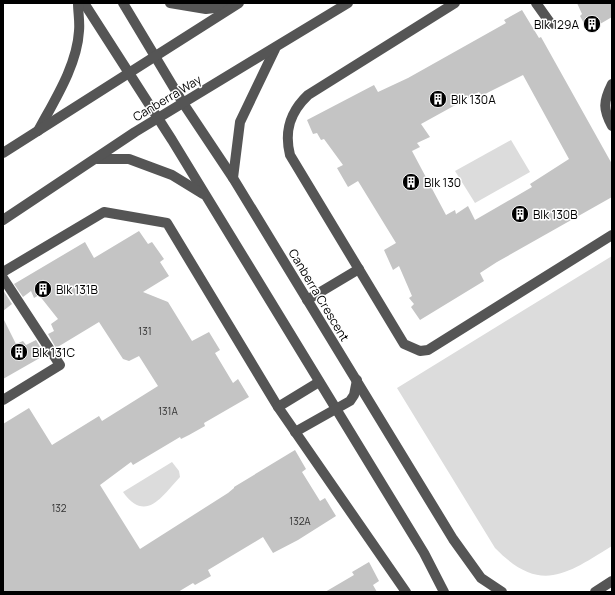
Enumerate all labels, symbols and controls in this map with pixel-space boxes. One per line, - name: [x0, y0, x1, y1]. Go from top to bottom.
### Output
- building icon: Blk 129A: [582, 14, 602, 34]
- place label: Blk 129A: [534, 16, 579, 33]
- street label: Canberra Way: [129, 70, 205, 125]
- building icon: Blk 130A: [428, 89, 448, 109]
- place label: Blk 130A: [451, 91, 496, 108]
- building icon: Blk 130: [401, 172, 421, 192]
- place label: Blk 130: [424, 174, 461, 191]
- building icon: Blk 130B: [510, 204, 530, 224]
- place label: Blk 130B: [533, 206, 578, 223]
- street label: Canberra Crescent: [285, 245, 354, 345]
- building icon: Blk 131B: [33, 279, 53, 299]
- place label: Blk 131B: [56, 281, 98, 298]
- house number: 131: [138, 324, 152, 338]
- building icon: Blk 131C: [9, 342, 29, 362]
- place label: Blk 131C: [32, 344, 76, 361]
- house number: 131A: [158, 404, 178, 418]
- house number: 132: [51, 501, 67, 515]
- house number: 132A: [289, 514, 311, 528]

